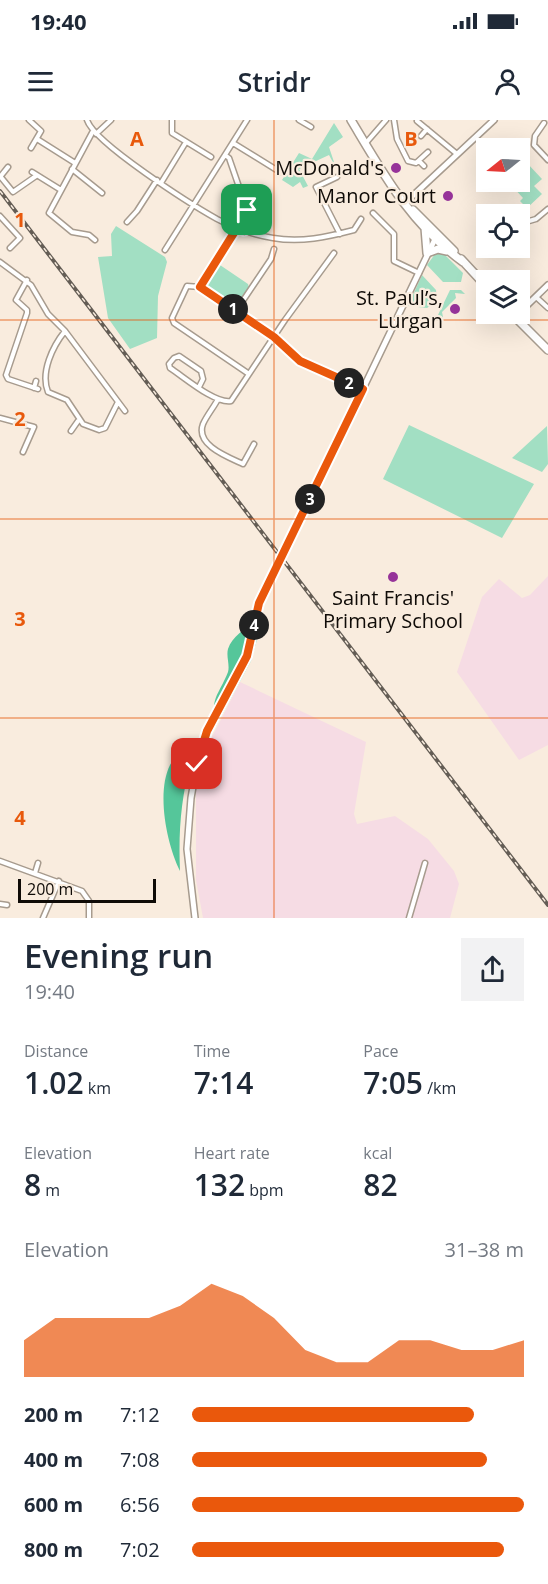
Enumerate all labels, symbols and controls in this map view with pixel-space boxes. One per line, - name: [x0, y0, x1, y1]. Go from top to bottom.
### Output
- text: 19:40: [30, 6, 87, 36]
- text: Stridr: [237, 63, 311, 100]
- icon: menu: [24, 65, 57, 98]
- icon: person: [491, 65, 524, 98]
- text: A: [130, 125, 144, 152]
- text: B: [404, 125, 418, 152]
- north arrow: [476, 138, 530, 192]
- map controls: [476, 138, 530, 324]
- place label: McDonald's: [275, 154, 384, 181]
- marker: McDonald's: [389, 161, 403, 175]
- place label: Manor Court: [317, 182, 436, 209]
- pin: [221, 184, 272, 235]
- marker: Manor Court: [441, 189, 455, 203]
- icon: arrive: [230, 193, 263, 226]
- button: locate: [476, 204, 530, 258]
- text: 1: [14, 206, 26, 233]
- button: layers: [476, 270, 530, 324]
- place label: St. Paul’s, Lurgan: [356, 284, 443, 334]
- pin: 1: [218, 294, 248, 324]
- text: 1: [228, 298, 238, 320]
- marker: St. Paul’s, Lurgan: [448, 302, 462, 316]
- pin: 2: [334, 368, 364, 398]
- text: 2: [344, 372, 354, 394]
- text: 2: [14, 405, 26, 432]
- pin: 3: [295, 484, 325, 514]
- text: 3: [305, 488, 315, 510]
- marker: Saint Francis' Primary School: [386, 570, 400, 584]
- place label: Saint Francis' Primary School: [323, 584, 463, 634]
- text: 3: [14, 605, 26, 632]
- pin: 4: [239, 610, 269, 640]
- text: 4: [249, 614, 259, 636]
- pin: [171, 738, 222, 789]
- icon: check: [180, 747, 213, 780]
- text: 4: [14, 804, 26, 831]
- scale bar: [18, 876, 156, 904]
- text: 200 m: [27, 878, 73, 900]
- text: Evening run: [24, 933, 213, 978]
- button: share: [461, 938, 524, 1001]
- text: 19:40: [24, 978, 75, 1005]
- text: Distance: [24, 1040, 88, 1062]
- text: Time: [194, 1040, 230, 1062]
- text: Pace: [363, 1040, 399, 1062]
- text: 1.02: [24, 1062, 84, 1103]
- text: 7:14: [194, 1062, 253, 1103]
- text: 7:05: [363, 1062, 423, 1103]
- text: km: [84, 1077, 111, 1099]
- text: /km: [423, 1077, 456, 1099]
- text: Elevation: [24, 1142, 92, 1164]
- text: Heart rate: [194, 1142, 270, 1164]
- text: kcal: [363, 1142, 392, 1164]
- text: 8: [24, 1164, 41, 1205]
- text: 132: [194, 1164, 245, 1205]
- text: 82: [363, 1164, 398, 1205]
- text: m: [41, 1179, 60, 1201]
- text: bpm: [245, 1179, 284, 1201]
- text: Elevation: [24, 1236, 109, 1263]
- text: 31–38 m: [445, 1236, 524, 1263]
- text: 200 m: [24, 1401, 83, 1428]
- text: 7:12: [120, 1401, 160, 1428]
- text: 400 m: [24, 1446, 83, 1473]
- text: 7:08: [120, 1446, 160, 1473]
- text: 600 m: [24, 1491, 83, 1518]
- text: 6:56: [120, 1491, 160, 1518]
- text: 800 m: [24, 1536, 83, 1563]
- text: 7:02: [120, 1536, 160, 1563]

